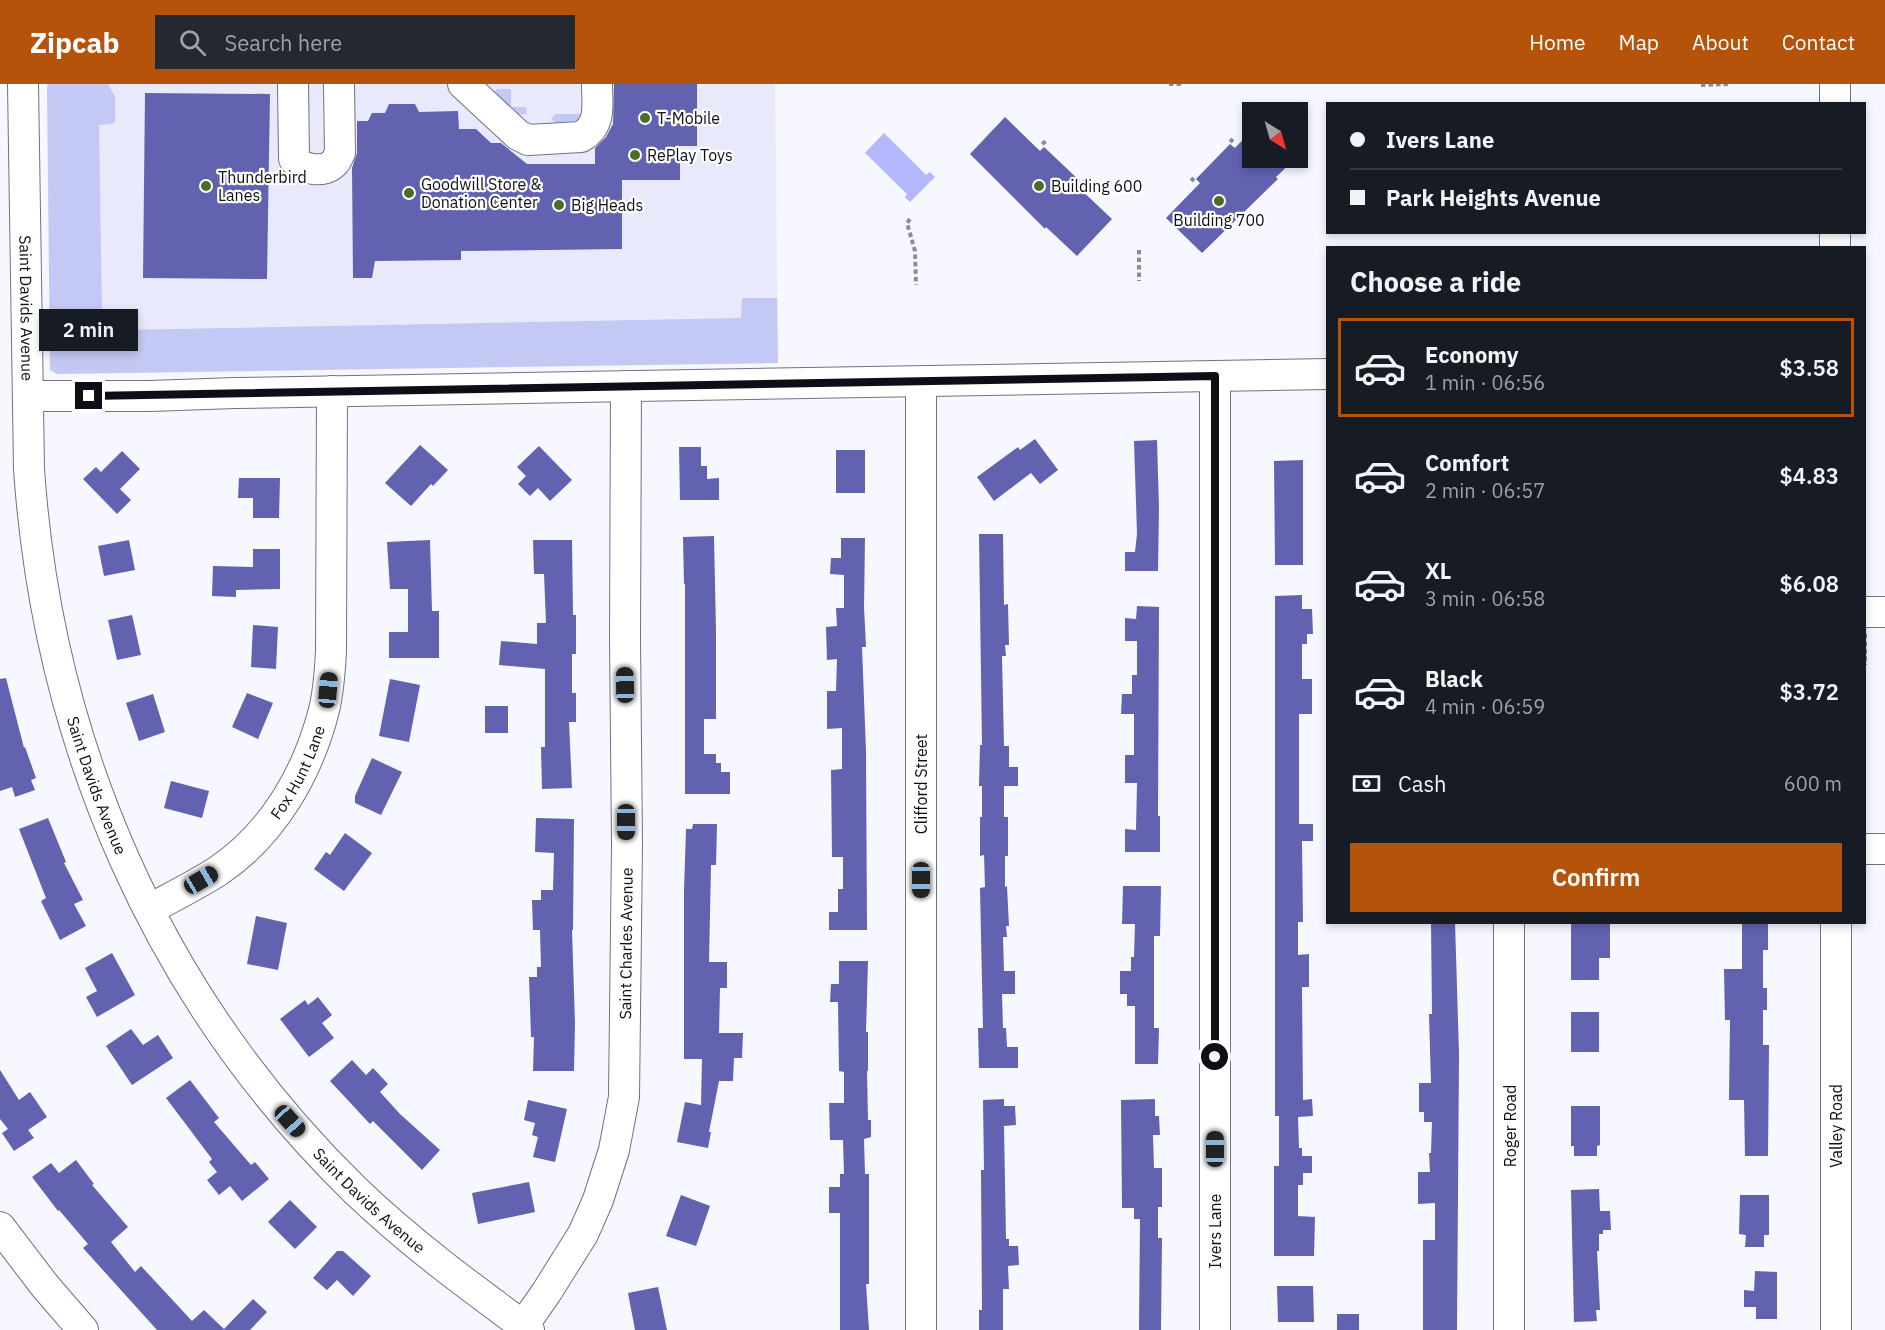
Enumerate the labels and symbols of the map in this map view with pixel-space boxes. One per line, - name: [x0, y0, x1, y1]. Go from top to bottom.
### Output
- north arrow: [1242, 102, 1308, 168]
- place label: T-Mobile: [657, 108, 720, 128]
- marker: T-Mobile: [638, 111, 652, 125]
- place label: RePlay Toys: [647, 145, 733, 165]
- marker: RePlay Toys: [628, 148, 642, 162]
- place label: Thunderbird Lanes: [218, 167, 307, 205]
- place label: Goodwill Store & Donation Center: [421, 174, 541, 212]
- place label: Building 600: [1051, 176, 1142, 196]
- marker: Thunderbird Lanes: [199, 179, 213, 193]
- marker: Building 600: [1032, 179, 1046, 193]
- marker: Goodwill Store & Donation Center: [402, 186, 416, 200]
- marker: Building 700: [1212, 194, 1226, 208]
- place label: Big Heads: [571, 195, 643, 215]
- marker: Big Heads: [552, 198, 566, 212]
- place label: Building 700: [1173, 210, 1265, 230]
- street label: Saint Davids Avenue: [15, 235, 38, 381]
- callout: 2 min: [40, 309, 138, 351]
- route end: [75, 382, 102, 409]
- car: [616, 667, 634, 703]
- car: [317, 671, 339, 709]
- street label: Saint Davids Avenue: [63, 714, 131, 858]
- street label: Fox Hunt Lane: [266, 723, 329, 823]
- street label: Clifford Street: [911, 734, 931, 834]
- car: [617, 804, 635, 840]
- car: [912, 862, 930, 898]
- car: [181, 863, 221, 897]
- street label: Saint Charles Avenue: [615, 867, 637, 1020]
- route start: [1201, 1043, 1228, 1070]
- street label: Valley Road: [1826, 1084, 1846, 1168]
- street label: Roger Road: [1500, 1085, 1520, 1167]
- car: [271, 1102, 309, 1140]
- car: [1206, 1131, 1224, 1167]
- street label: Saint Davids Avenue: [309, 1144, 429, 1258]
- street label: Ivers Lane: [1205, 1193, 1225, 1268]

